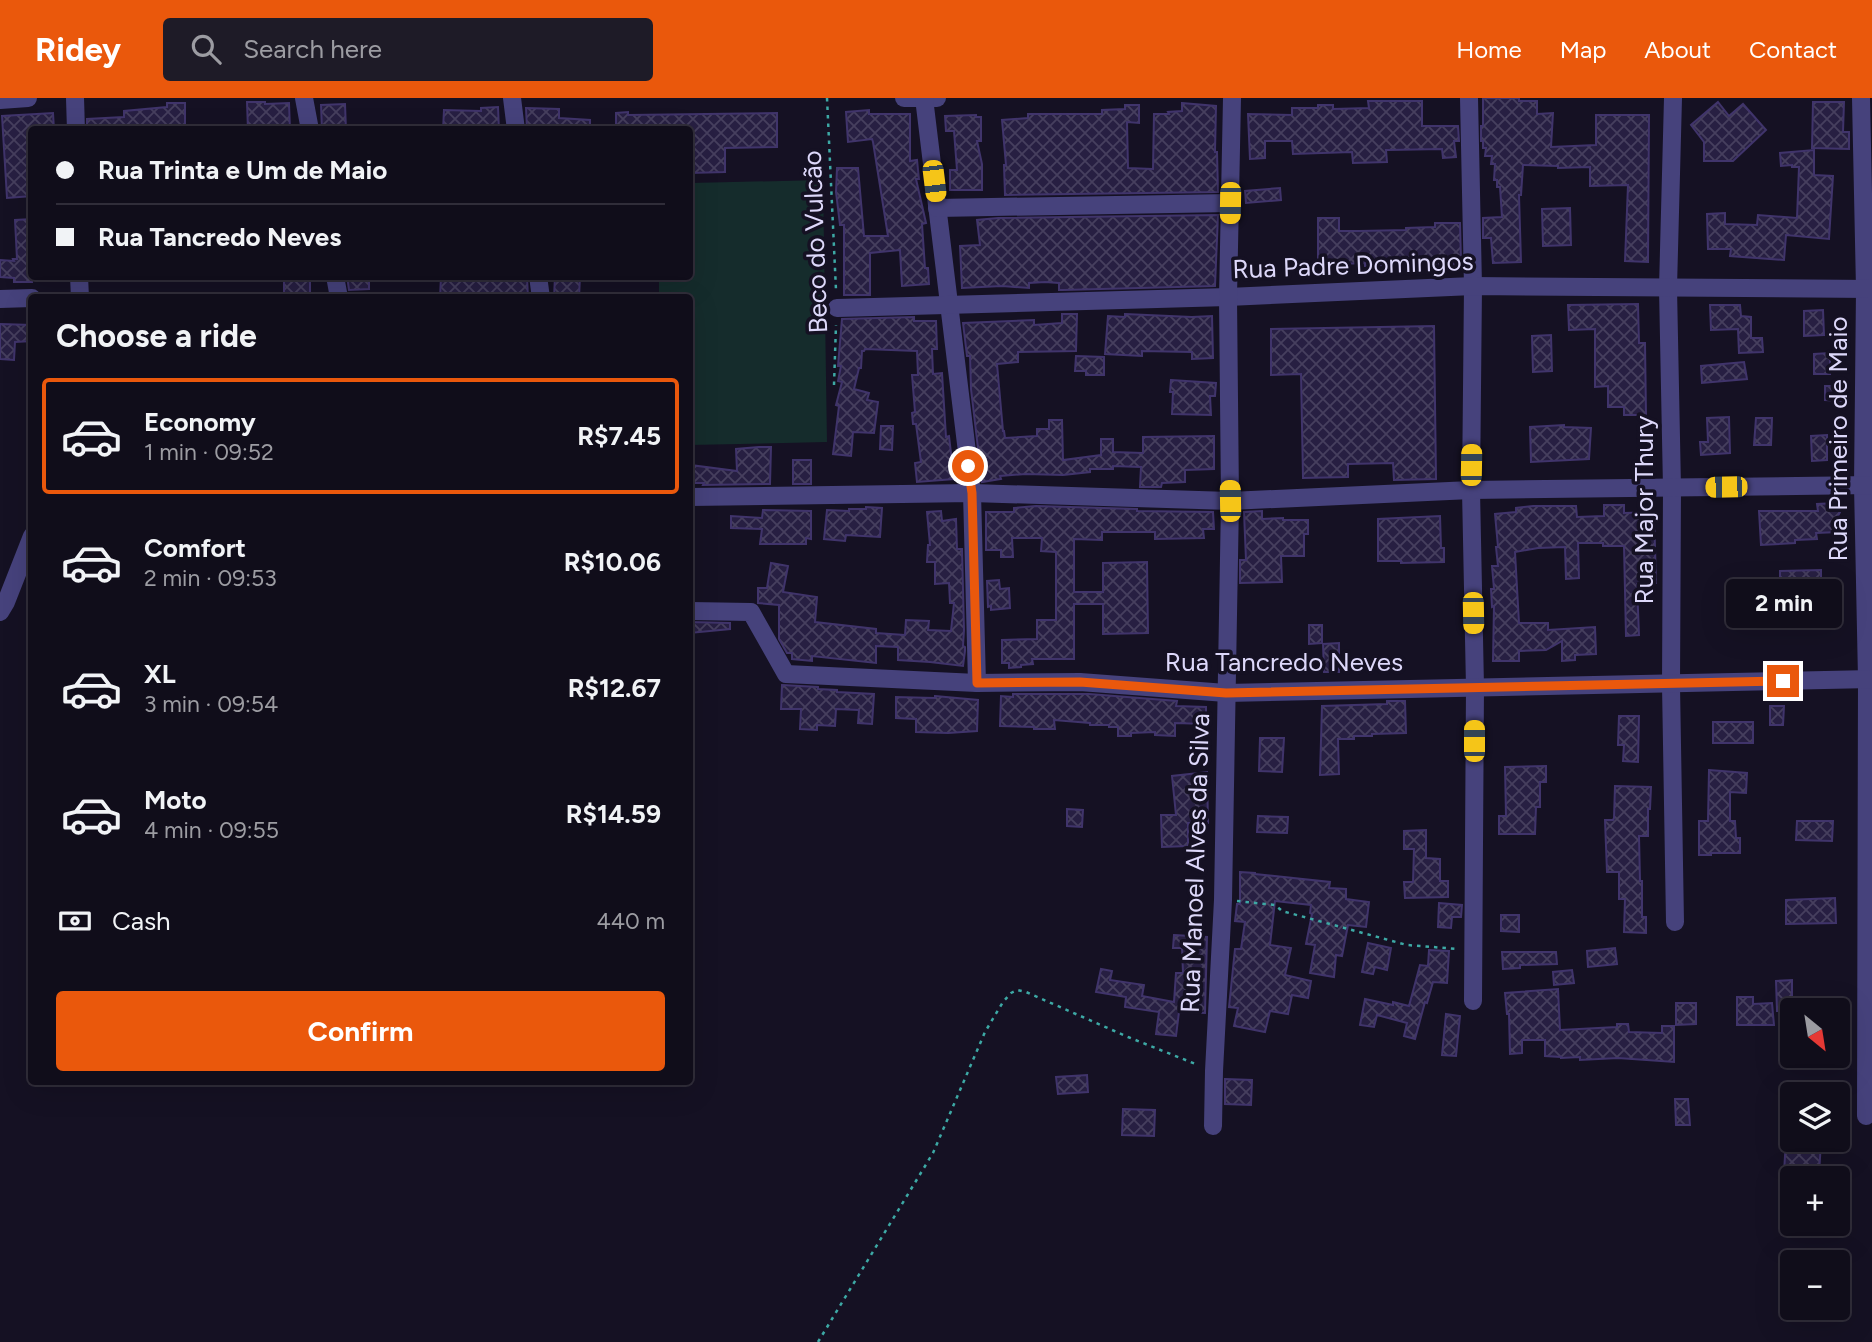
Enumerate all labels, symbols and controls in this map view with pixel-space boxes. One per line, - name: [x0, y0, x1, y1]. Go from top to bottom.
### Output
- search box: [163, 18, 653, 81]
- text: Ridey: [35, 30, 121, 69]
- icon: search: [187, 30, 225, 68]
- text: Search here: [243, 33, 382, 65]
- text: Home: [1456, 35, 1522, 64]
- text: Map: [1560, 35, 1606, 64]
- text: About: [1644, 35, 1711, 64]
- text: Contact: [1749, 35, 1837, 64]
- street label: Beco do Vulcão: [796, 150, 834, 334]
- text: Rua Trinta e Um de Maio: [98, 154, 387, 186]
- car: [922, 159, 947, 203]
- car: [1220, 182, 1241, 224]
- text: Rua Tancredo Neves: [98, 221, 341, 253]
- street label: Rua Padre Domingos: [1232, 245, 1474, 285]
- street label: Rua Primeiro de Maio: [1822, 316, 1854, 562]
- text: Choose a ride: [56, 317, 257, 355]
- icon: car: [60, 405, 123, 468]
- text: Economy: [144, 406, 256, 438]
- street label: Rua Major Thury: [1628, 415, 1660, 604]
- text: R$7.45: [577, 420, 661, 452]
- text: 1 min · 09:52: [144, 438, 274, 466]
- car: [1461, 444, 1482, 486]
- route start: [952, 450, 984, 482]
- car: [1705, 476, 1748, 498]
- car: [1220, 480, 1241, 522]
- icon: car: [60, 531, 123, 594]
- text: Comfort: [144, 532, 246, 564]
- text: R$10.06: [564, 546, 661, 578]
- text: 2 min · 09:53: [144, 564, 277, 592]
- callout: 2 min: [1725, 580, 1841, 628]
- text: 2 min: [1755, 589, 1813, 617]
- car: [1463, 592, 1484, 634]
- street label: Rua Tancredo Neves: [1165, 646, 1403, 678]
- icon: car: [60, 657, 123, 720]
- text: XL: [144, 658, 176, 690]
- route end: [1767, 665, 1799, 697]
- text: R$12.67: [568, 672, 661, 704]
- text: 3 min · 09:54: [144, 690, 278, 718]
- street label: Rua Manoel Alves da Silva: [1174, 713, 1216, 1013]
- car: [1464, 720, 1485, 762]
- icon: car: [60, 783, 123, 846]
- text: Moto: [144, 784, 207, 816]
- text: R$14.59: [566, 798, 661, 830]
- text: 4 min · 09:55: [144, 816, 279, 844]
- icon: cash: [56, 902, 94, 940]
- text: Cash: [112, 905, 171, 937]
- text: 440 m: [596, 907, 665, 935]
- button: Confirm: [56, 991, 665, 1071]
- north arrow: [1780, 998, 1850, 1068]
- map controls: [1780, 998, 1850, 1320]
- button: layers: [1780, 1082, 1850, 1152]
- button: +: [1780, 1166, 1850, 1236]
- button: −: [1780, 1250, 1850, 1320]

